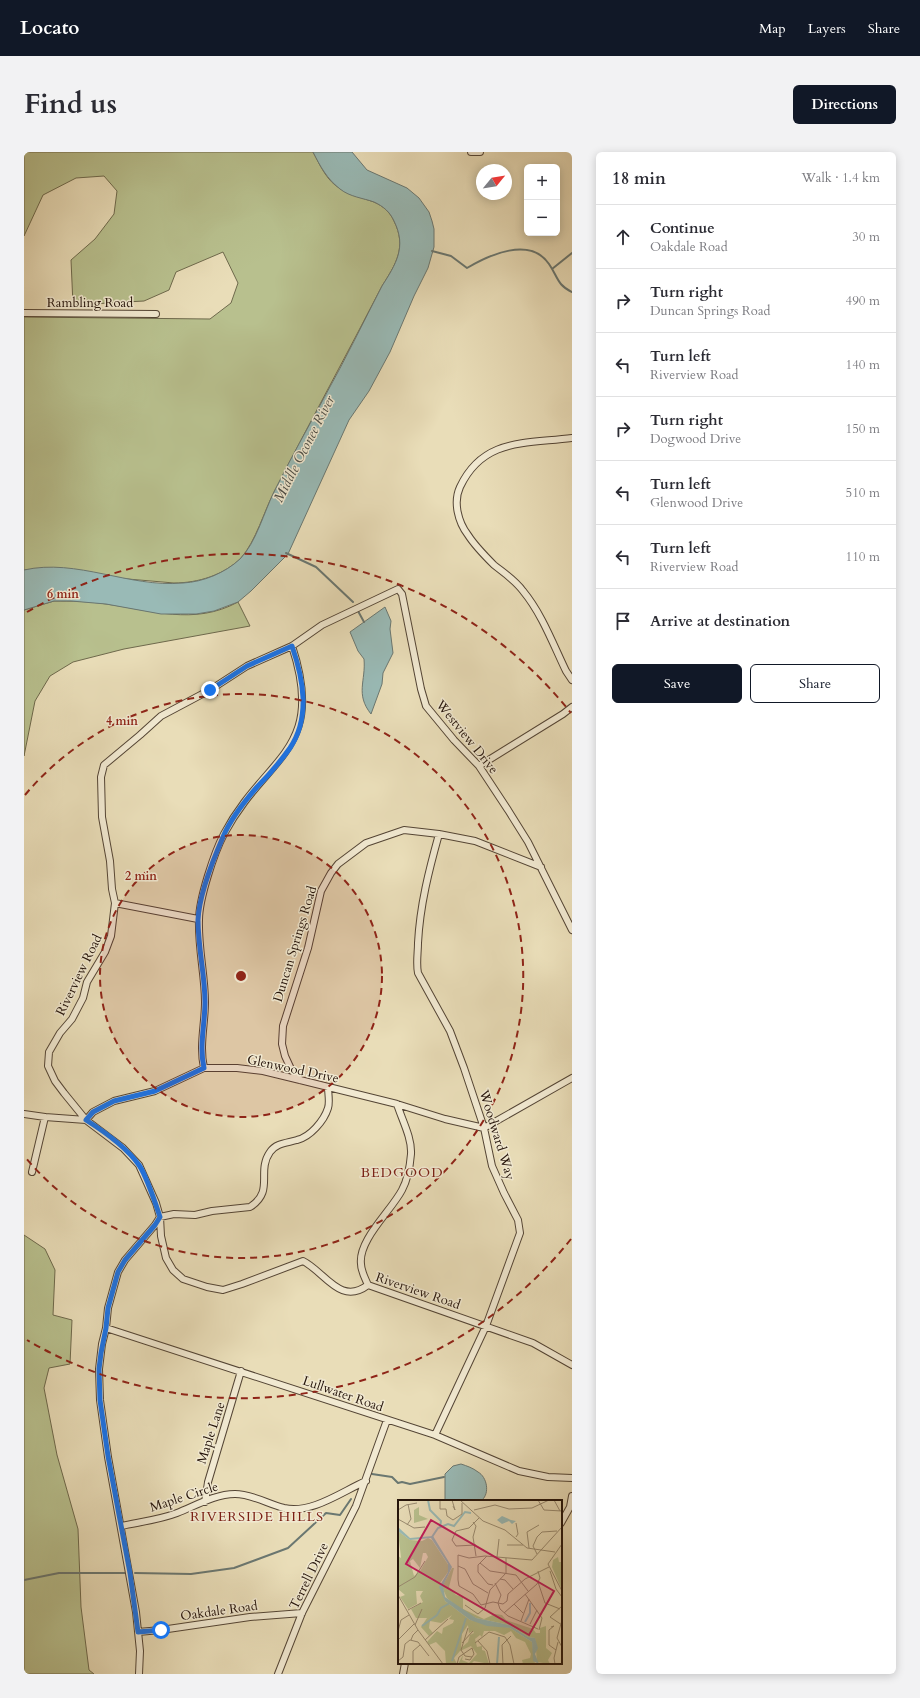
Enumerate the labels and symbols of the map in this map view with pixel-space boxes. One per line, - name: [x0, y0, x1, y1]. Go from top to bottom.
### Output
- north arrow: [476, 164, 512, 200]
- street label: Rambling Road: [47, 294, 133, 312]
- water label: Middle Oconee River: [269, 392, 339, 505]
- text: 6 min: [47, 586, 79, 602]
- route end: [201, 681, 219, 699]
- street label: Westview Drive: [431, 696, 502, 778]
- text: 4 min: [106, 713, 138, 729]
- text: 2 min: [125, 868, 157, 884]
- street label: Duncan Springs Road: [269, 884, 321, 1004]
- street label: Riverview Road: [52, 931, 107, 1019]
- centre of rings: [234, 969, 248, 983]
- street label: Glenwood Drive: [246, 1051, 341, 1088]
- street label: Woodward Way: [474, 1087, 519, 1182]
- district label: BEDGOOD: [360, 1163, 444, 1182]
- street label: Riverview Road: [373, 1268, 463, 1314]
- street label: Lullwater Road: [300, 1372, 386, 1416]
- street label: Maple Lane: [193, 1400, 230, 1466]
- street label: Maple Circle: [147, 1477, 221, 1517]
- inset map: [398, 1500, 562, 1664]
- district label: RIVERSIDE HILLS: [190, 1507, 324, 1526]
- street label: Terrell Drive: [285, 1539, 333, 1612]
- street label: Oakdale Road: [179, 1597, 259, 1625]
- route start: [152, 1621, 170, 1639]

